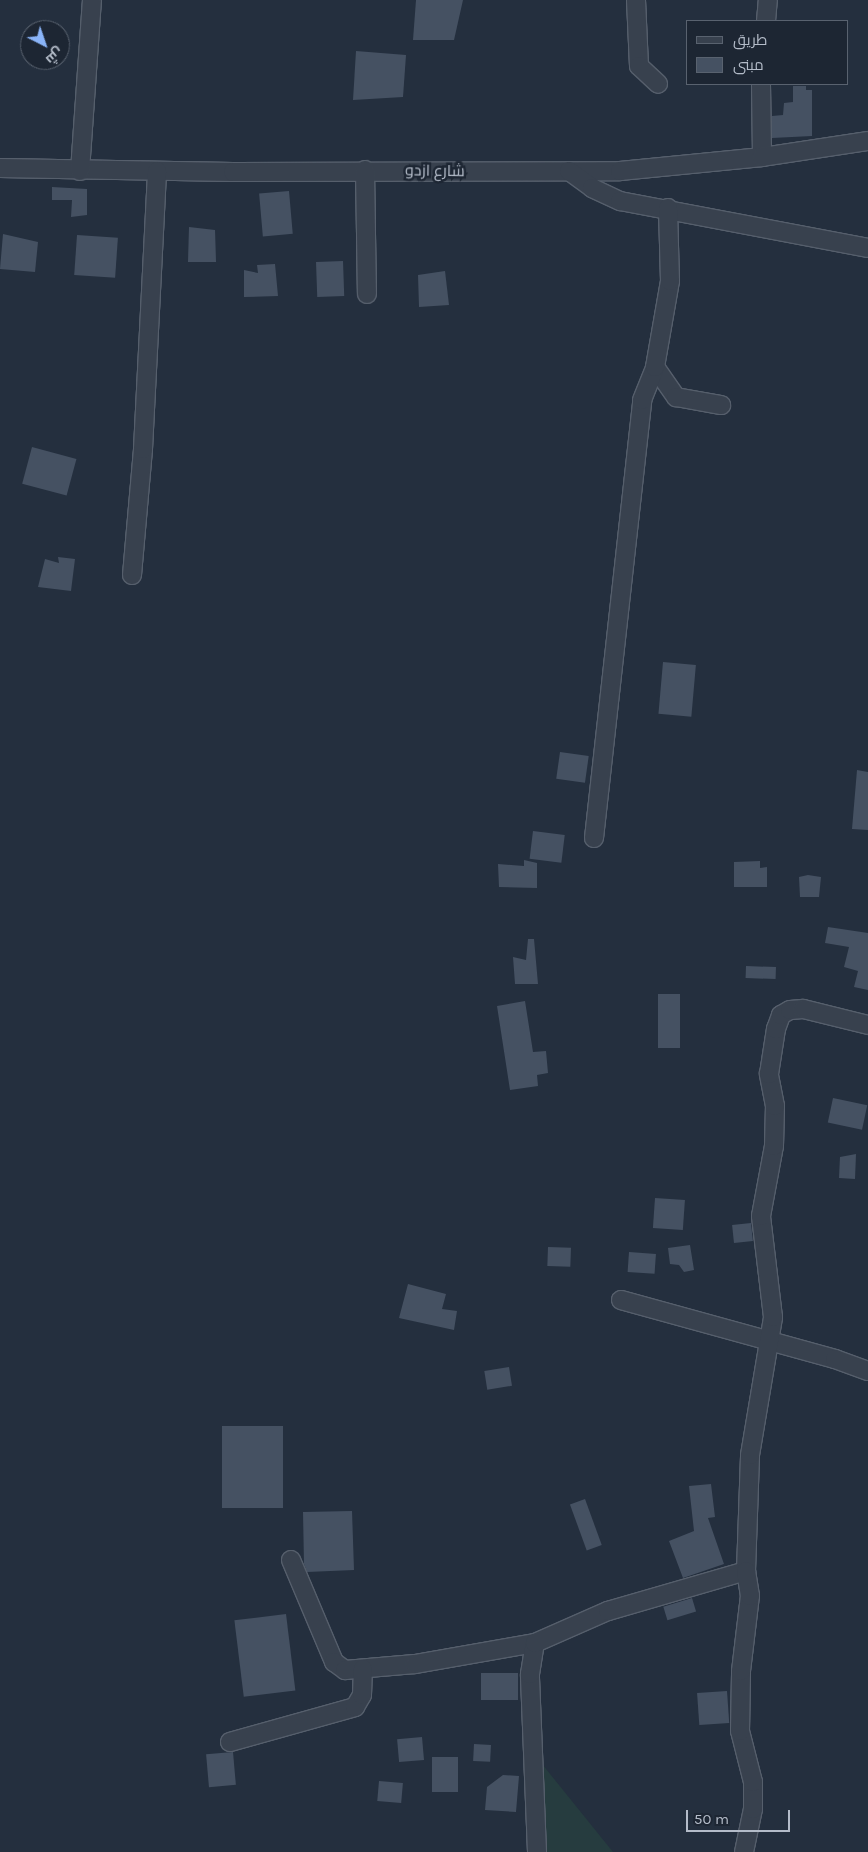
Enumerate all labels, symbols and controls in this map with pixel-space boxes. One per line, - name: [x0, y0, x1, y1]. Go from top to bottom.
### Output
- north arrow: [20, 20, 70, 70]
- legend: [686, 20, 848, 85]
- text: طريق: [733, 31, 767, 49]
- text: ش: [42, 44, 67, 68]
- text: مبنى: [733, 56, 764, 74]
- street label: شارع ازدو: [405, 161, 465, 181]
- scale bar: [688, 1800, 792, 1832]
- text: 50 m: [694, 1810, 729, 1828]

